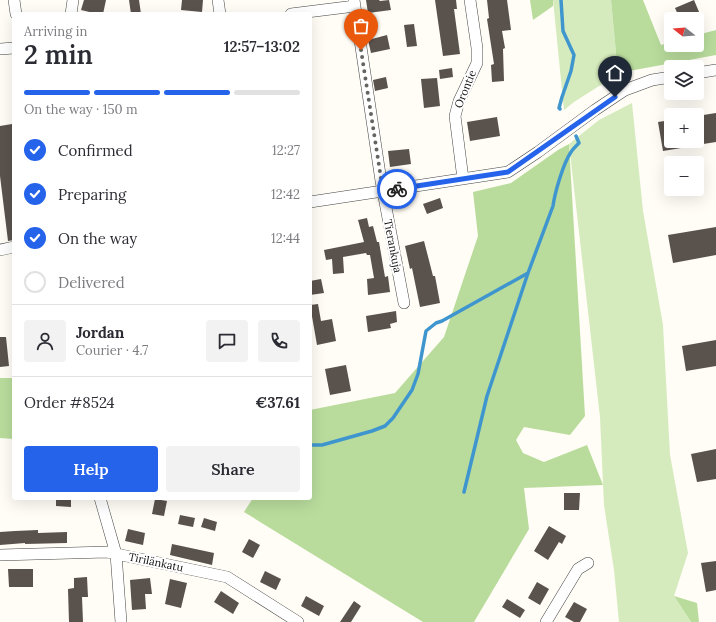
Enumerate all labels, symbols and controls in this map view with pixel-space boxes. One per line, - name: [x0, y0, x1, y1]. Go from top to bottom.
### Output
- pin: [344, 9, 378, 50]
- north arrow: [664, 12, 704, 52]
- map controls: [664, 12, 704, 196]
- icon: bag: [350, 15, 372, 37]
- text: Arriving in: [24, 23, 87, 40]
- text: 12:57–13:02: [224, 37, 300, 56]
- text: 2 min: [24, 38, 93, 71]
- pin: [598, 56, 632, 97]
- button: layers: [664, 60, 704, 100]
- icon: home: [604, 62, 626, 84]
- street label: Orontie: [451, 68, 479, 110]
- text: On the way · 150 m: [24, 101, 138, 118]
- button: +: [664, 108, 704, 148]
- icon: check: [24, 139, 46, 161]
- text: Confirmed: [58, 141, 133, 160]
- text: 12:27: [272, 142, 300, 159]
- button: −: [664, 156, 704, 196]
- courier: [377, 169, 417, 209]
- icon: bike: [386, 178, 408, 200]
- icon: check: [24, 183, 46, 205]
- text: Preparing: [58, 185, 126, 204]
- text: 12:42: [271, 186, 300, 203]
- street label: Tierankuja: [381, 218, 405, 274]
- icon: check: [24, 227, 46, 249]
- text: On the way: [58, 229, 137, 248]
- text: 12:44: [271, 230, 300, 247]
- text: Delivered: [58, 273, 125, 292]
- button: person: [24, 320, 66, 362]
- button: chat: [206, 320, 248, 362]
- button: phone: [258, 320, 300, 362]
- text: Jordan: [76, 323, 124, 342]
- text: Courier · 4.7: [76, 342, 148, 359]
- text: Order #8524: [24, 393, 115, 412]
- text: €37.61: [255, 393, 300, 412]
- button: Help: [24, 446, 158, 492]
- button: Share: [166, 446, 300, 492]
- street label: Tirilänkatu: [127, 549, 185, 575]

